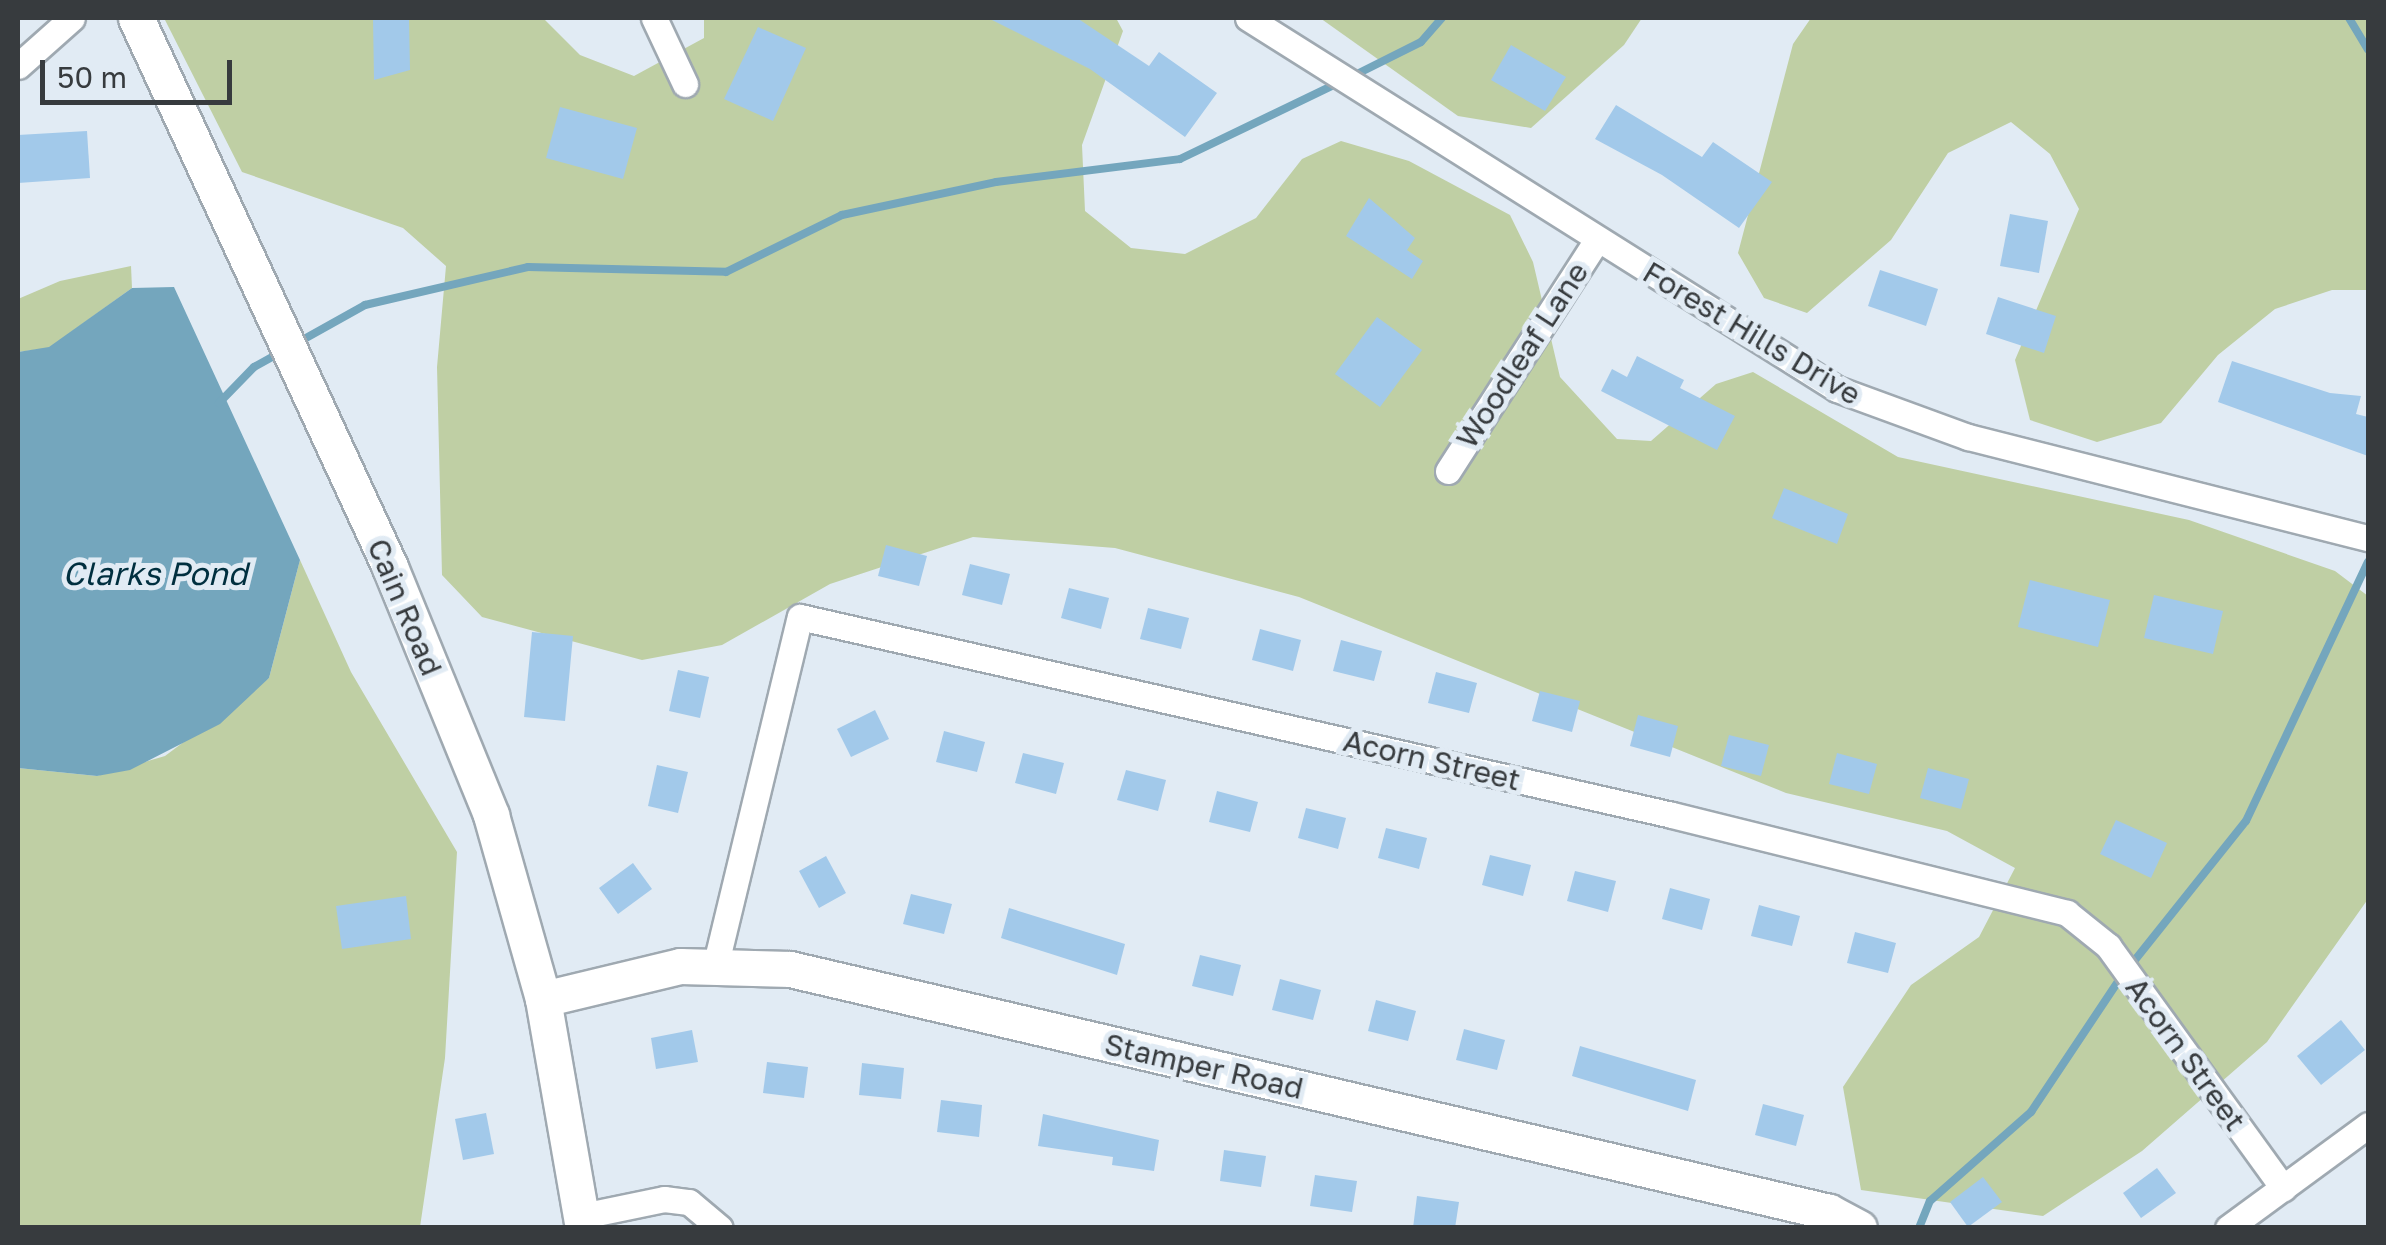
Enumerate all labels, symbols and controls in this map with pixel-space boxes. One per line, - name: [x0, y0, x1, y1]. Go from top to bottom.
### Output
- scale bar: [45, 40, 238, 102]
- text: 50 m: [57, 59, 127, 95]
- street label: Forest Hills Drive: [1637, 254, 1867, 412]
- street label: Woodleaf Lane: [1449, 255, 1595, 455]
- street label: Cain Road: [360, 533, 450, 681]
- water label: Clarks Pond: [63, 554, 247, 592]
- street label: Acorn Street: [1340, 722, 1524, 798]
- street label: Acorn Street: [2118, 970, 2254, 1138]
- street label: Stamper Road: [1101, 1026, 1307, 1106]

